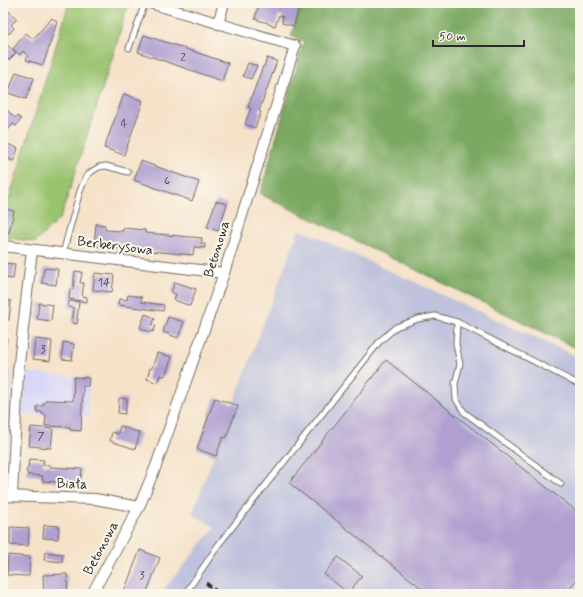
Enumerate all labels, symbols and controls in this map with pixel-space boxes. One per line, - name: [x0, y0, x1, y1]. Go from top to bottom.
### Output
- scale bar: [433, 22, 524, 48]
- text: 50 m: [439, 29, 466, 45]
- house number: 2: [180, 50, 186, 66]
- house number: 4: [121, 116, 128, 132]
- house number: 6: [164, 173, 170, 189]
- street label: Betonowa: [200, 218, 234, 280]
- street label: Berberysowa: [76, 232, 154, 260]
- house number: 14: [98, 275, 110, 291]
- house number: 3: [40, 342, 46, 358]
- house number: 7: [37, 429, 45, 445]
- street label: Biała: [56, 474, 88, 494]
- street label: Betonowa: [79, 518, 123, 578]
- house number: 3: [139, 568, 145, 584]

